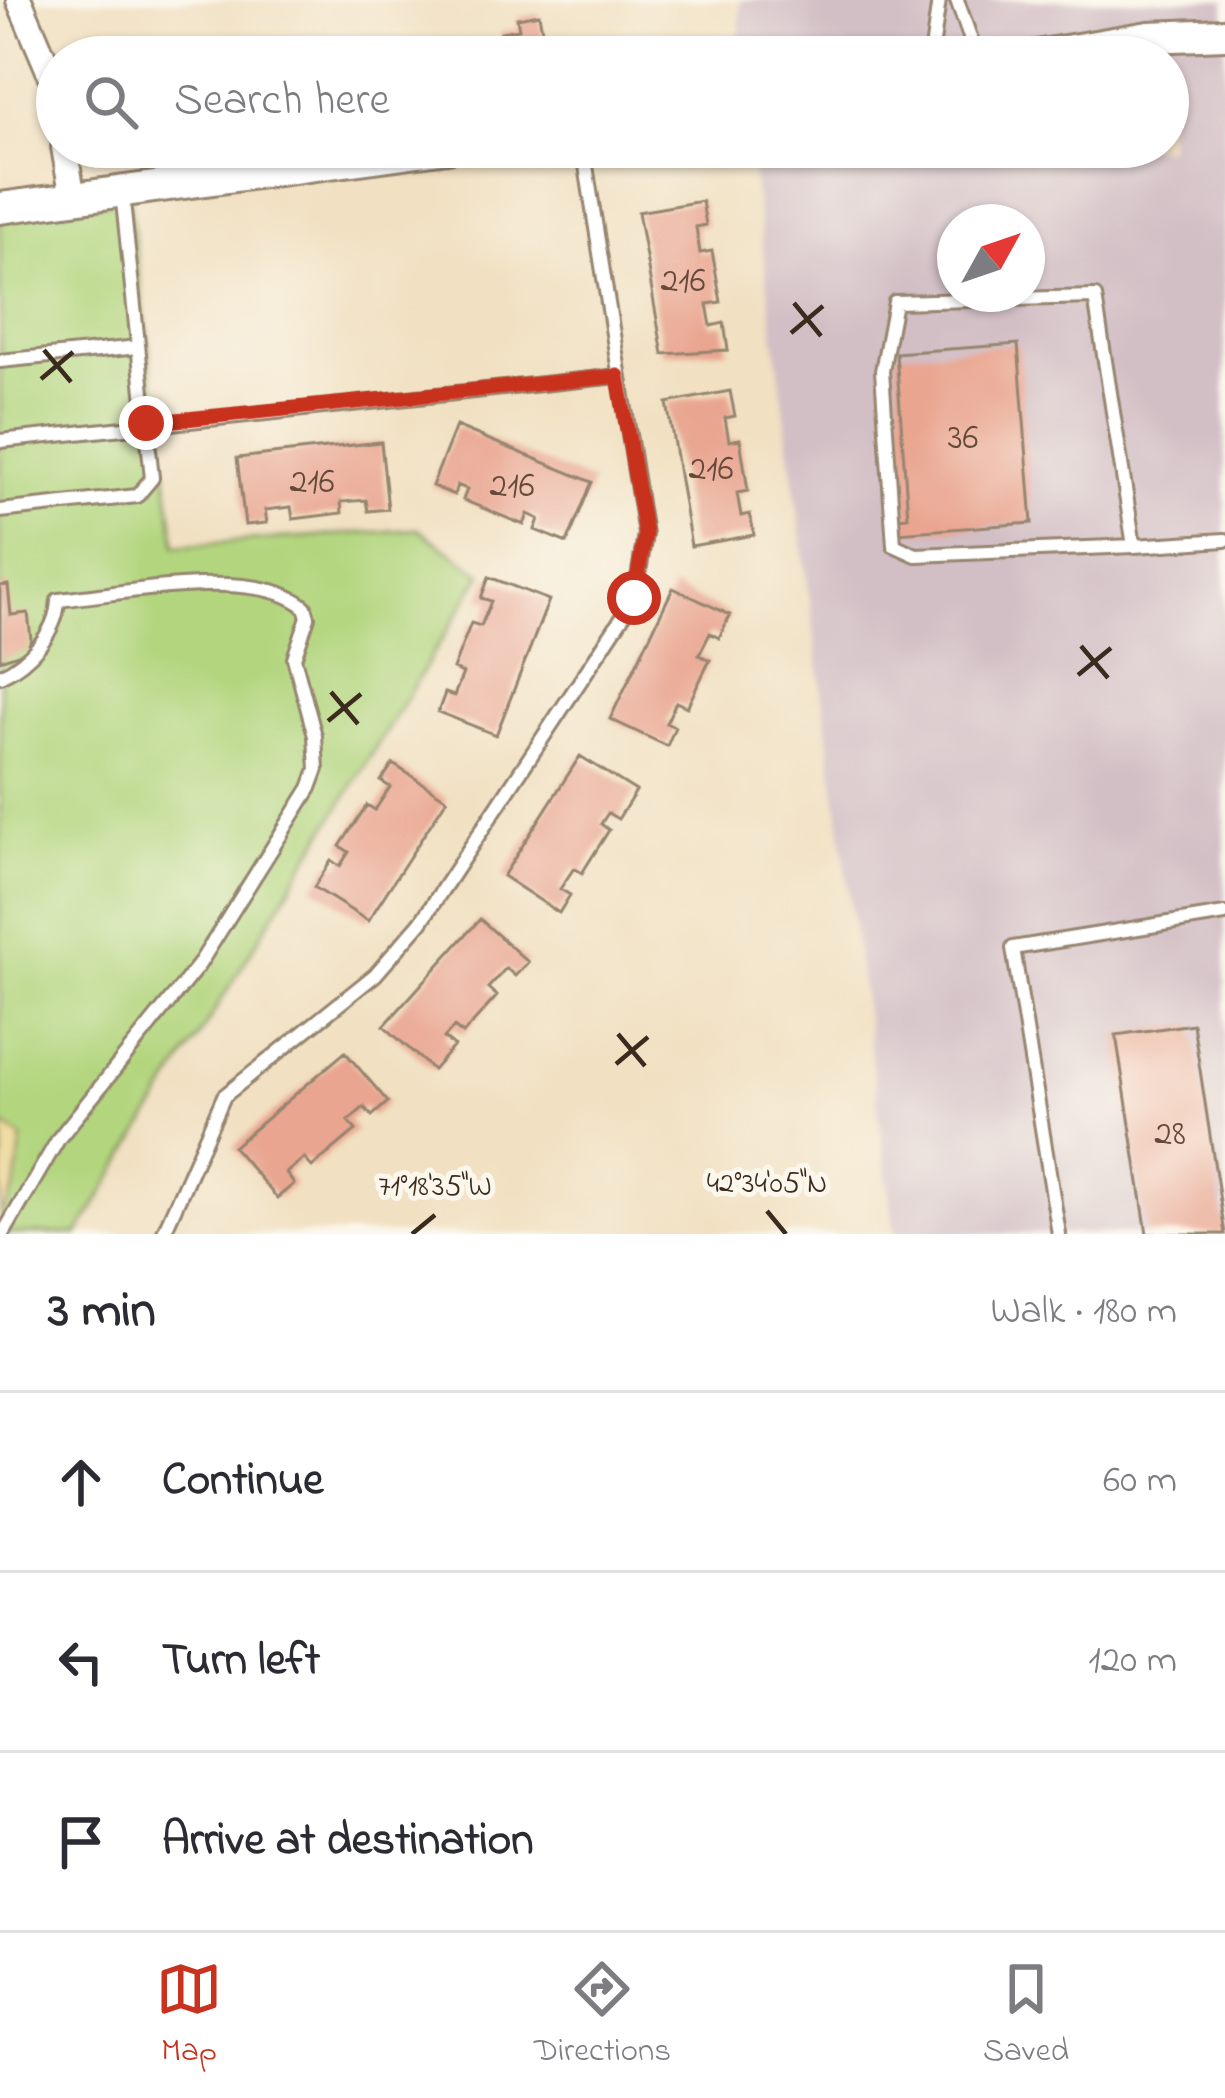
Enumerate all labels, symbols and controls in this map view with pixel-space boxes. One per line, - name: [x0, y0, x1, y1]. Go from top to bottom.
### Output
- search box: [36, 36, 1189, 168]
- icon: search: [78, 69, 144, 135]
- text: Search here: [174, 69, 390, 135]
- north arrow: [937, 204, 1045, 312]
- house number: 216: [660, 256, 706, 309]
- route end: [119, 396, 173, 450]
- house number: 36: [948, 413, 979, 466]
- house number: 216: [688, 444, 734, 497]
- house number: 216: [289, 457, 335, 510]
- house number: 216: [489, 461, 535, 514]
- route start: [607, 571, 661, 625]
- house number: 28: [1154, 1109, 1186, 1162]
- text: 42°34'05"N: [707, 1163, 827, 1207]
- text: 71°18'35"W: [378, 1166, 492, 1210]
- text: 3 min: [48, 1275, 156, 1350]
- text: Walk · 180 m: [990, 1284, 1177, 1341]
- icon: ahead: [48, 1449, 114, 1515]
- text: Continue: [162, 1449, 323, 1515]
- text: 60 m: [1103, 1453, 1177, 1510]
- icon: left: [48, 1629, 114, 1695]
- text: Turn left: [162, 1629, 320, 1695]
- text: 120 m: [1088, 1633, 1177, 1690]
- icon: arrive: [48, 1809, 114, 1875]
- text: Arrive at destination: [162, 1809, 533, 1875]
- tab: Map: [156, 1956, 222, 2076]
- tab: Directions: [534, 1956, 671, 2076]
- tab: Saved: [983, 1956, 1069, 2076]

